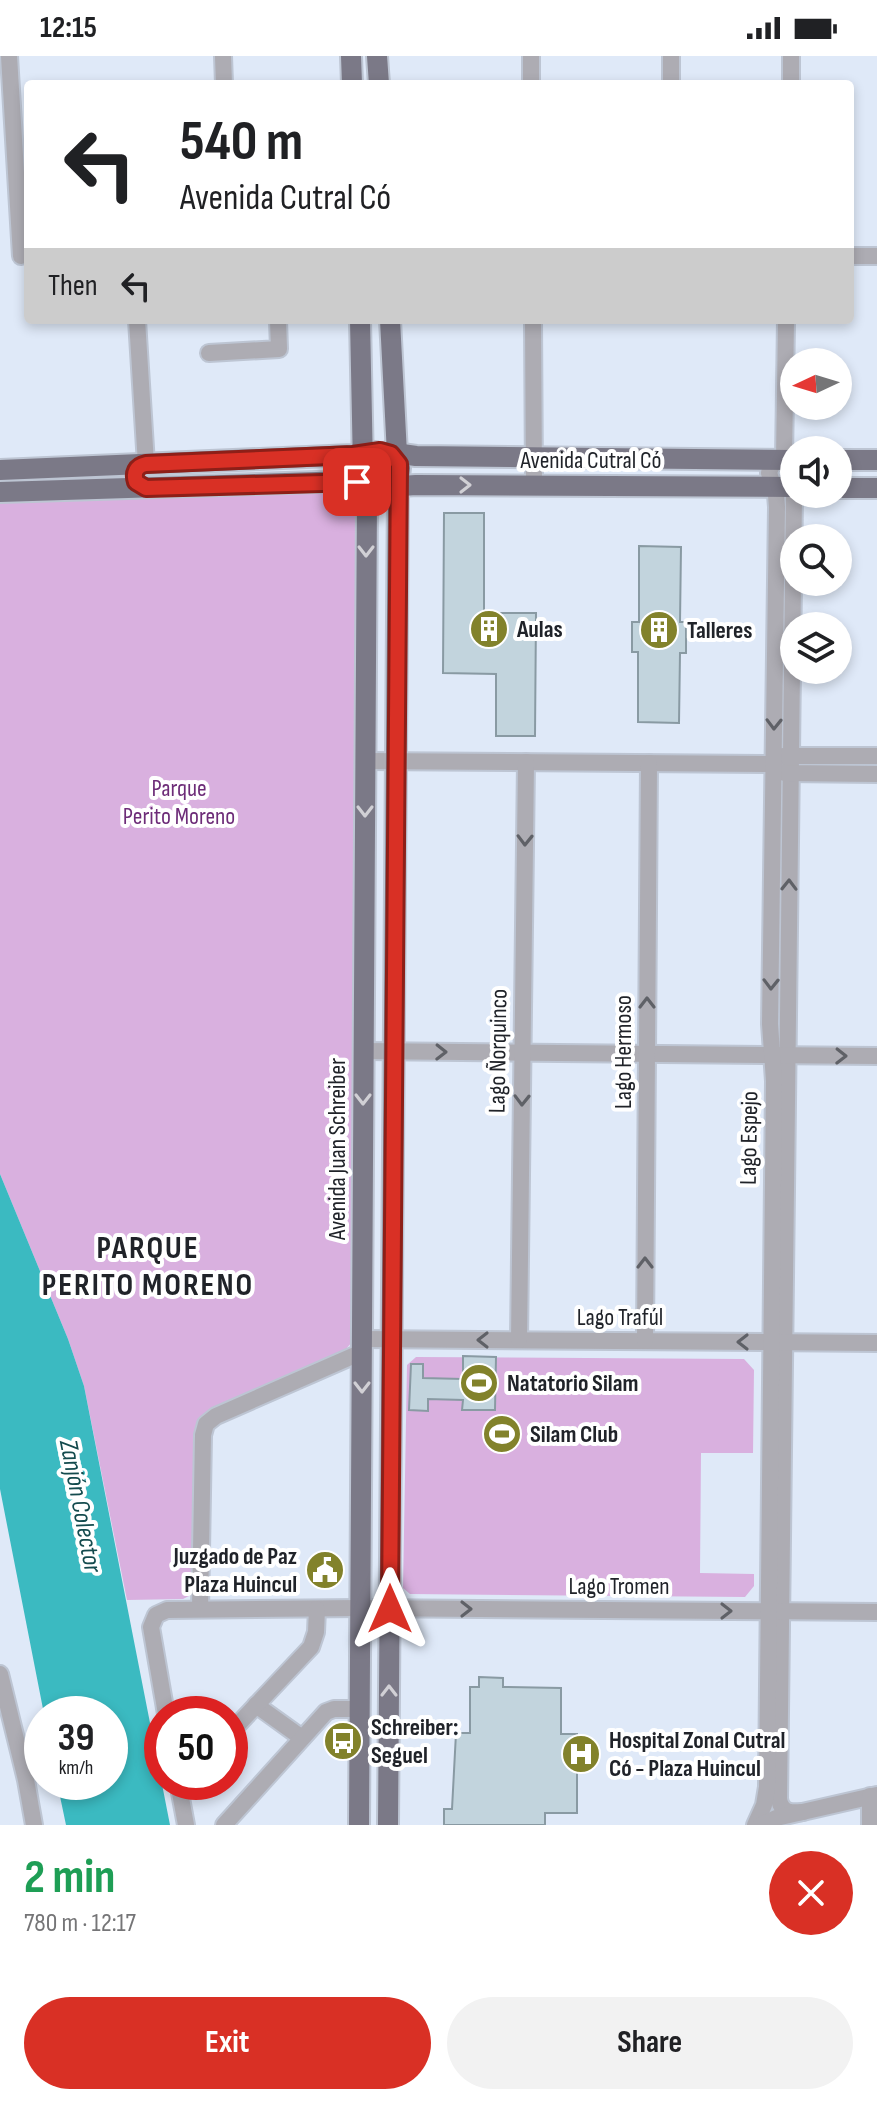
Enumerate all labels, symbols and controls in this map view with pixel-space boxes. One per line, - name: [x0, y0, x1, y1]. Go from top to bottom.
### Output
- text: 12:15: [40, 10, 97, 46]
- text: 540 m: [180, 109, 303, 176]
- icon: left: [48, 112, 152, 216]
- text: Avenida Cutral Có: [180, 177, 391, 220]
- icon: left: [114, 264, 158, 308]
- text: Then: [48, 268, 98, 304]
- north arrow: [780, 348, 852, 420]
- map controls: [780, 348, 852, 684]
- button: sound: [780, 436, 852, 508]
- street label: Avenida Cutral Có: [520, 446, 661, 475]
- pin: [323, 448, 391, 516]
- icon: arrive: [335, 460, 379, 504]
- one-way arrow: [459, 476, 472, 494]
- button: search: [780, 524, 852, 596]
- one-way arrow: [358, 545, 375, 558]
- building icon: Aulas: [468, 608, 510, 650]
- building icon: Talleres: [638, 609, 680, 651]
- button: layers: [780, 612, 852, 684]
- place label: Aulas: [516, 615, 563, 644]
- place label: Talleres: [687, 616, 752, 645]
- one-way arrow: [765, 718, 783, 731]
- park label: Parque Perito Moreno: [123, 774, 235, 831]
- one-way arrow: [356, 805, 374, 818]
- one-way arrow: [516, 834, 534, 847]
- one-way arrow: [780, 878, 798, 891]
- one-way arrow: [762, 978, 780, 991]
- street label: Lago Ñorquinco: [482, 989, 514, 1113]
- street label: Lago Hermoso: [609, 995, 638, 1109]
- one-way arrow: [638, 996, 656, 1009]
- one-way arrow: [435, 1043, 448, 1061]
- one-way arrow: [835, 1047, 848, 1065]
- street label: Avenida Juan Schreiber: [323, 1058, 352, 1241]
- street label: Lago Espejo: [734, 1091, 764, 1185]
- one-way arrow: [354, 1093, 372, 1106]
- one-way arrow: [513, 1094, 531, 1107]
- district label: PARQUE PERITO MORENO: [42, 1229, 254, 1305]
- one-way arrow: [636, 1256, 654, 1269]
- street label: Lago Trafúl: [577, 1303, 663, 1332]
- one-way arrow: [476, 1331, 489, 1349]
- one-way arrow: [736, 1333, 749, 1351]
- sports icon: Natatorio Silam: [458, 1362, 500, 1404]
- place label: Natatorio Silam: [507, 1369, 638, 1398]
- one-way arrow: [353, 1381, 370, 1394]
- sports icon: Silam Club: [481, 1413, 523, 1455]
- place label: Silam Club: [530, 1420, 618, 1449]
- water label: Zanjón Colector: [52, 1436, 108, 1577]
- place label: Juzgado de Paz Plaza Huincul: [172, 1542, 297, 1599]
- public building icon: Juzgado de Paz Plaza Huincul: [304, 1549, 346, 1591]
- position arrow: [348, 1567, 432, 1651]
- street label: Lago Tromen: [568, 1572, 670, 1601]
- one-way arrow: [460, 1600, 473, 1618]
- one-way arrow: [720, 1602, 733, 1620]
- one-way arrow: [380, 1684, 398, 1697]
- speed limit sign: 50: [144, 1696, 248, 1800]
- place label: Schreiber: Seguel: [371, 1713, 458, 1770]
- text: 39: [58, 1714, 94, 1762]
- bus stop icon: Schreiber: Seguel: [322, 1720, 364, 1762]
- place label: Hospital Zonal Cutral Có - Plaza Huincul: [609, 1726, 785, 1783]
- hospital icon: Hospital Zonal Cutral Có - Plaza Huincul: [560, 1733, 602, 1775]
- text: km/h: [59, 1756, 93, 1780]
- text: 2 min: [24, 1849, 115, 1906]
- button: close: [769, 1851, 853, 1935]
- text: 780 m · 12:17: [24, 1908, 136, 1939]
- button: Exit: [24, 1997, 431, 2089]
- button: Share: [447, 1997, 853, 2089]

